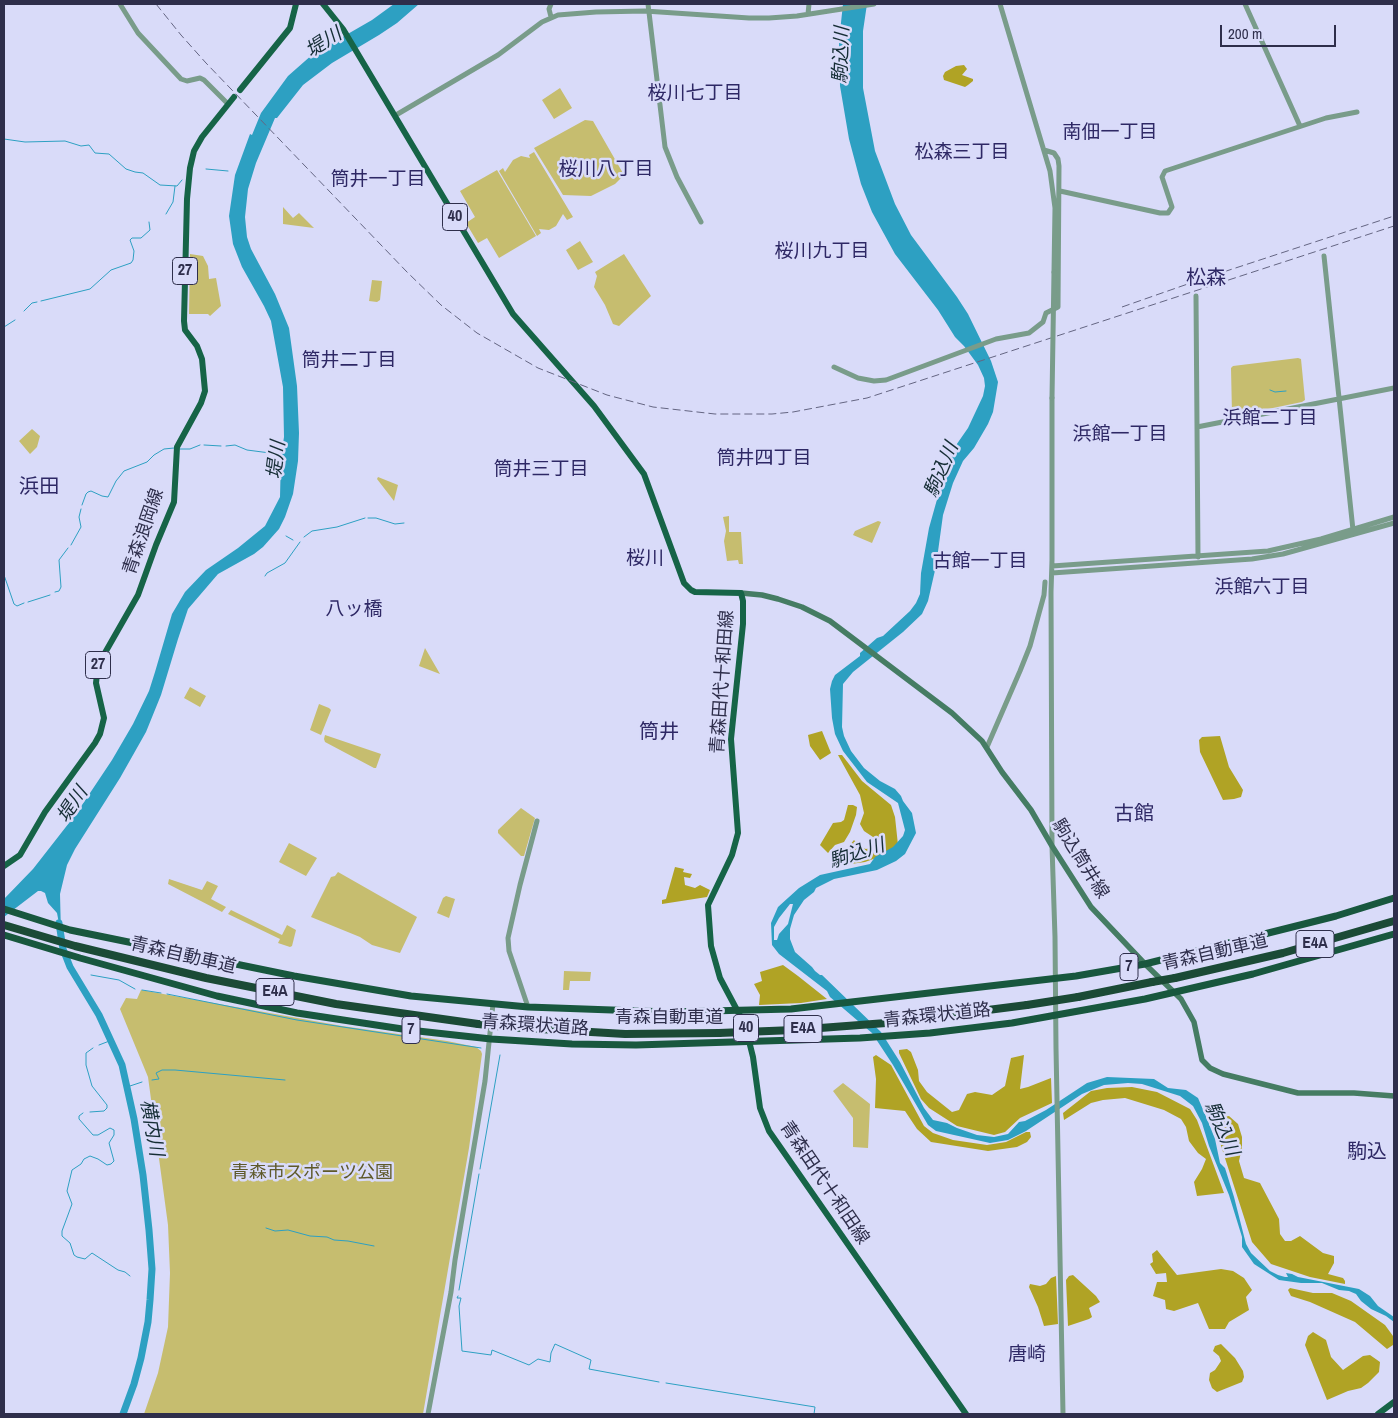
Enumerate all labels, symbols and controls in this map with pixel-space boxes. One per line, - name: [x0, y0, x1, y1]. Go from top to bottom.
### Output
- scale bar: [1223, 15, 1339, 47]
- water label: 堤川: [302, 23, 346, 63]
- text: 200 m: [1228, 23, 1262, 44]
- water label: 駒込川: [830, 26, 854, 84]
- district label: 桜川七丁目: [648, 83, 742, 105]
- district label: 南佃一丁目: [1063, 122, 1157, 144]
- district label: 松森三丁目: [915, 142, 1009, 164]
- district label: 桜川八丁目: [559, 159, 653, 181]
- district label: 筒井一丁目: [331, 169, 425, 191]
- road number: 40: [442, 203, 468, 230]
- district label: 桜川九丁目: [775, 241, 869, 263]
- road number: 27: [172, 258, 198, 284]
- district label: 松森: [1186, 267, 1226, 291]
- district label: 筒井二丁目: [302, 350, 396, 372]
- district label: 浜館二丁目: [1223, 408, 1317, 430]
- district label: 浜館一丁目: [1073, 424, 1167, 446]
- water label: 駒込川: [920, 439, 964, 501]
- water label: 堤川: [263, 440, 291, 480]
- district label: 筒井四丁目: [717, 448, 811, 470]
- district label: 筒井三丁目: [494, 459, 588, 481]
- district label: 浜田: [19, 476, 59, 500]
- street label: 青森浪岡線: [119, 486, 169, 578]
- district label: 桜川: [626, 548, 664, 570]
- district label: 古館一丁目: [933, 551, 1027, 573]
- district label: 浜館六丁目: [1215, 577, 1309, 599]
- district label: 八ッ橋: [326, 599, 382, 621]
- street label: 青森田代十和田線: [707, 609, 739, 755]
- road number: 27: [86, 652, 110, 678]
- district label: 筒井: [639, 721, 679, 745]
- water label: 堤川: [53, 783, 93, 827]
- district label: 古館: [1114, 803, 1154, 827]
- street label: 駒込筒井線: [1047, 815, 1113, 903]
- water label: 駒込川: [826, 834, 888, 874]
- street label: 青森自動車道: [1160, 930, 1270, 976]
- road number: E4A: [1296, 931, 1334, 958]
- street label: 青森自動車道: [128, 933, 238, 979]
- road number: 7: [1120, 954, 1138, 980]
- road number: E4A: [256, 979, 294, 1006]
- street label: 青森環状道路: [882, 1000, 992, 1032]
- street label: 青森自動車道: [615, 1007, 723, 1029]
- street label: 青森環状道路: [480, 1011, 590, 1041]
- road number: 40: [734, 1014, 758, 1042]
- road number: 7: [402, 1016, 420, 1044]
- road number: E4A: [784, 1016, 822, 1042]
- water label: 横内川: [135, 1098, 167, 1158]
- water label: 駒込川: [1199, 1098, 1243, 1160]
- street label: 青森田代十和田線: [775, 1117, 873, 1249]
- district label: 駒込: [1347, 1141, 1387, 1165]
- park label: 青森市スポーツ公園: [231, 1162, 393, 1184]
- district label: 唐崎: [1008, 1344, 1046, 1366]

